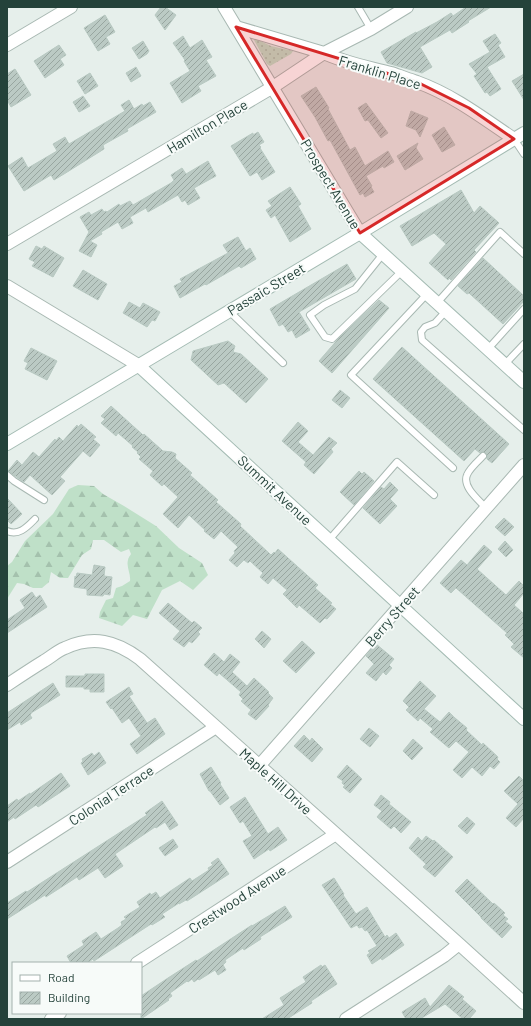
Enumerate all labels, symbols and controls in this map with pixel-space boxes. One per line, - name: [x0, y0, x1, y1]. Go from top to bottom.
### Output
- street label: Franklin Place: [337, 51, 423, 93]
- street label: Hamilton Place: [164, 95, 250, 157]
- street label: Prospect Avenue: [297, 136, 365, 232]
- street label: Passaic Street: [224, 259, 308, 319]
- street label: Summit Avenue: [235, 451, 315, 529]
- street label: Berry Street: [361, 582, 423, 650]
- street label: Maple Hill Drive: [236, 744, 316, 818]
- street label: Colonial Terrace: [65, 761, 157, 829]
- street label: Crestwood Avenue: [185, 861, 289, 937]
- legend: [12, 962, 142, 1014]
- text: Road: [48, 970, 75, 984]
- text: Building: [48, 990, 90, 1004]

